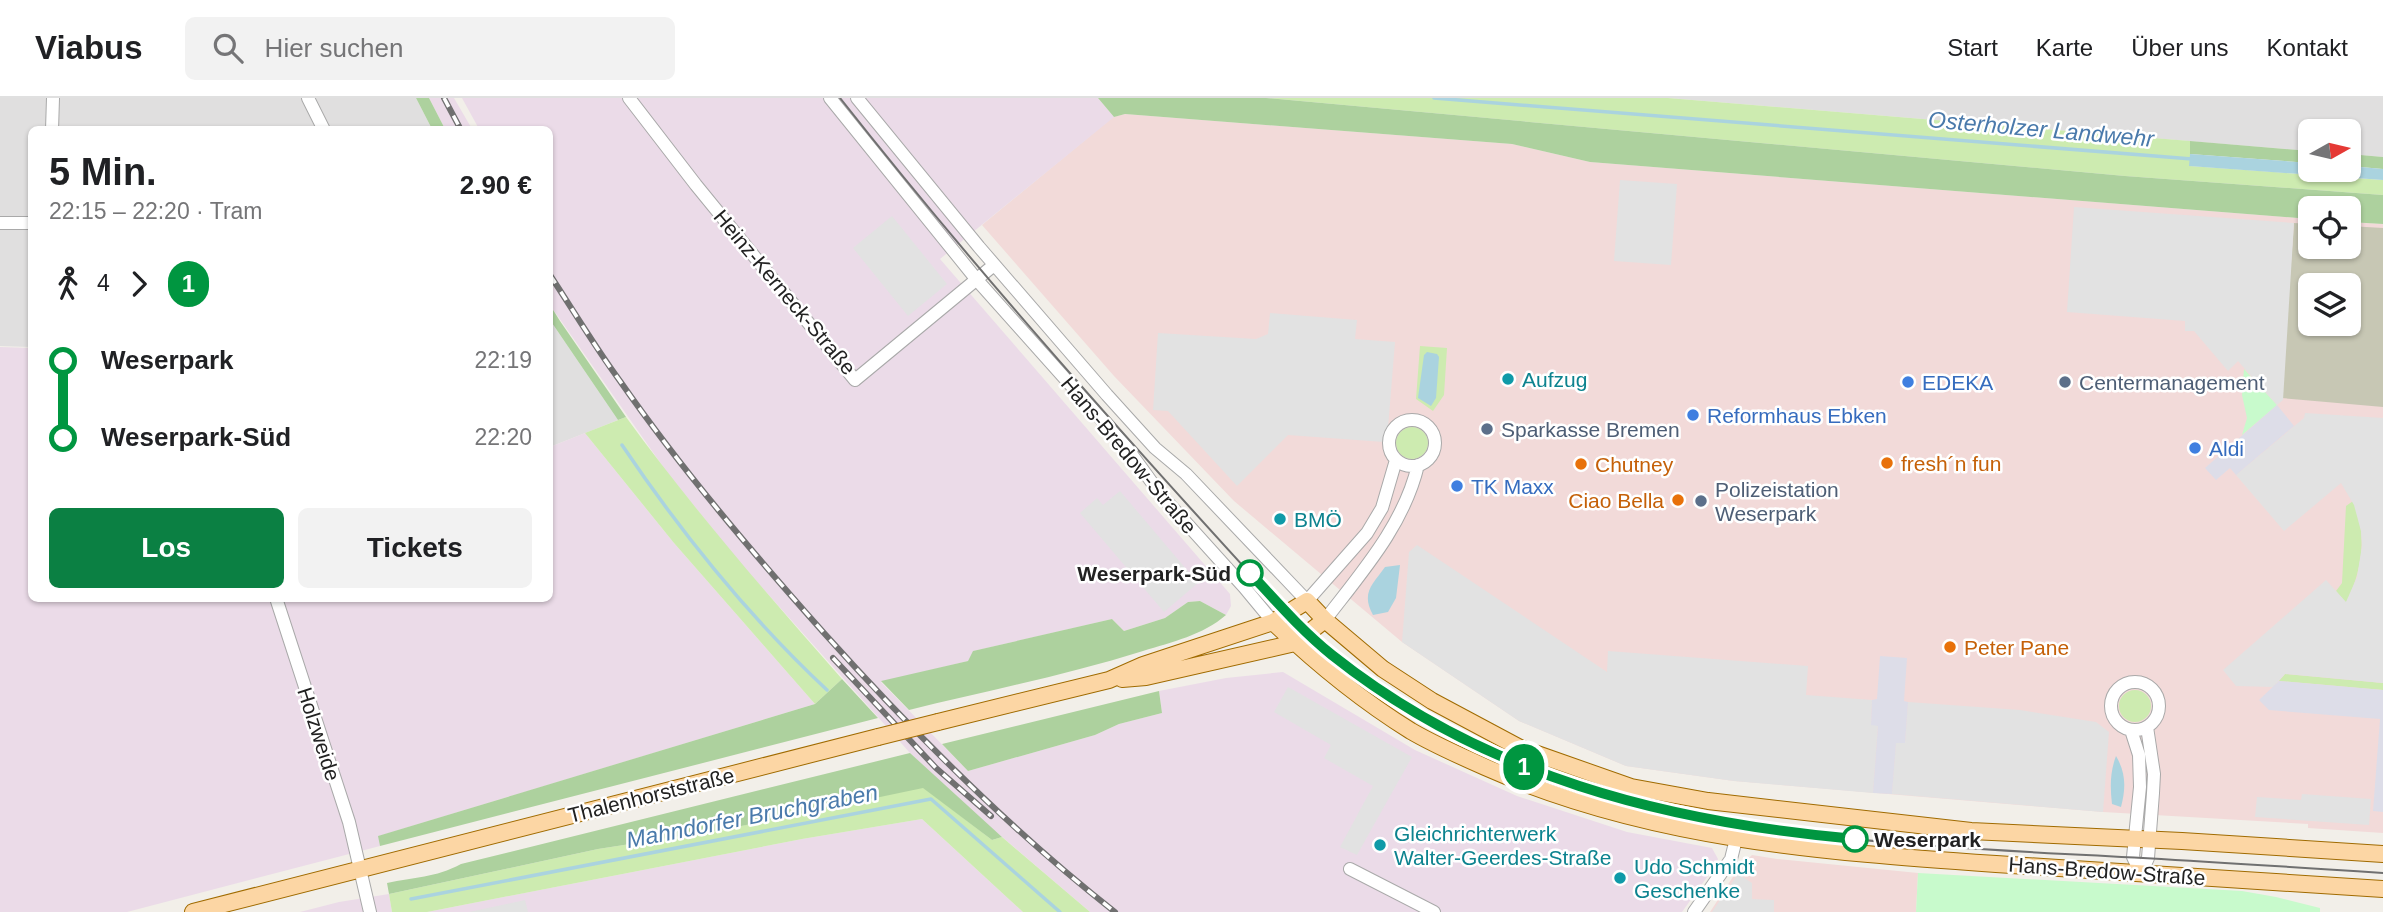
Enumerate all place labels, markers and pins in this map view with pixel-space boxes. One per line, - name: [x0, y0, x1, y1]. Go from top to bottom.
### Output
- place label: Aufzug: [1522, 368, 1587, 391]
- marker: Aufzug: [1500, 371, 1516, 387]
- place label: EDEKA: [1922, 371, 1993, 394]
- place label: Centermanagement: [2079, 371, 2265, 394]
- marker: EDEKA: [1900, 374, 1916, 390]
- marker: Centermanagement: [2057, 374, 2073, 390]
- place label: Reformhaus Ebken: [1707, 404, 1887, 427]
- marker: Reformhaus Ebken: [1685, 407, 1701, 423]
- place label: Sparkasse Bremen: [1501, 418, 1680, 441]
- marker: Sparkasse Bremen: [1479, 421, 1495, 437]
- place label: Aldi: [2209, 437, 2244, 460]
- marker: Aldi: [2187, 440, 2203, 456]
- place label: fresh´n fun: [1901, 452, 2001, 475]
- place label: Chutney: [1595, 453, 1674, 476]
- marker: fresh´n fun: [1879, 455, 1895, 471]
- marker: Chutney: [1573, 456, 1589, 472]
- place label: TK Maxx: [1471, 475, 1554, 498]
- marker: TK Maxx: [1449, 478, 1465, 494]
- place label: Polizeistation Weserpark: [1715, 478, 1839, 525]
- place label: Ciao Bella: [1568, 489, 1664, 512]
- marker: Ciao Bella: [1670, 492, 1686, 508]
- marker: Polizeistation Weserpark: [1693, 493, 1709, 509]
- place label: BMÖ: [1294, 508, 1342, 531]
- marker: BMÖ: [1272, 511, 1288, 527]
- marker: Weserpark-Süd: [1237, 560, 1263, 586]
- place label: Weserpark-Süd: [1077, 562, 1231, 585]
- place label: Peter Pane: [1964, 636, 2069, 659]
- marker: Peter Pane: [1942, 639, 1958, 655]
- place label: Gleichrichterwerk Walter-Geerdes-Straße: [1394, 822, 1611, 869]
- marker: Weserpark: [1842, 826, 1868, 852]
- place label: Weserpark: [1874, 828, 1981, 851]
- marker: Gleichrichterwerk Walter-Geerdes-Straße: [1372, 837, 1388, 853]
- place label: Udo Schmidt Geschenke: [1634, 855, 1754, 902]
- marker: Udo Schmidt Geschenke: [1612, 870, 1628, 886]

